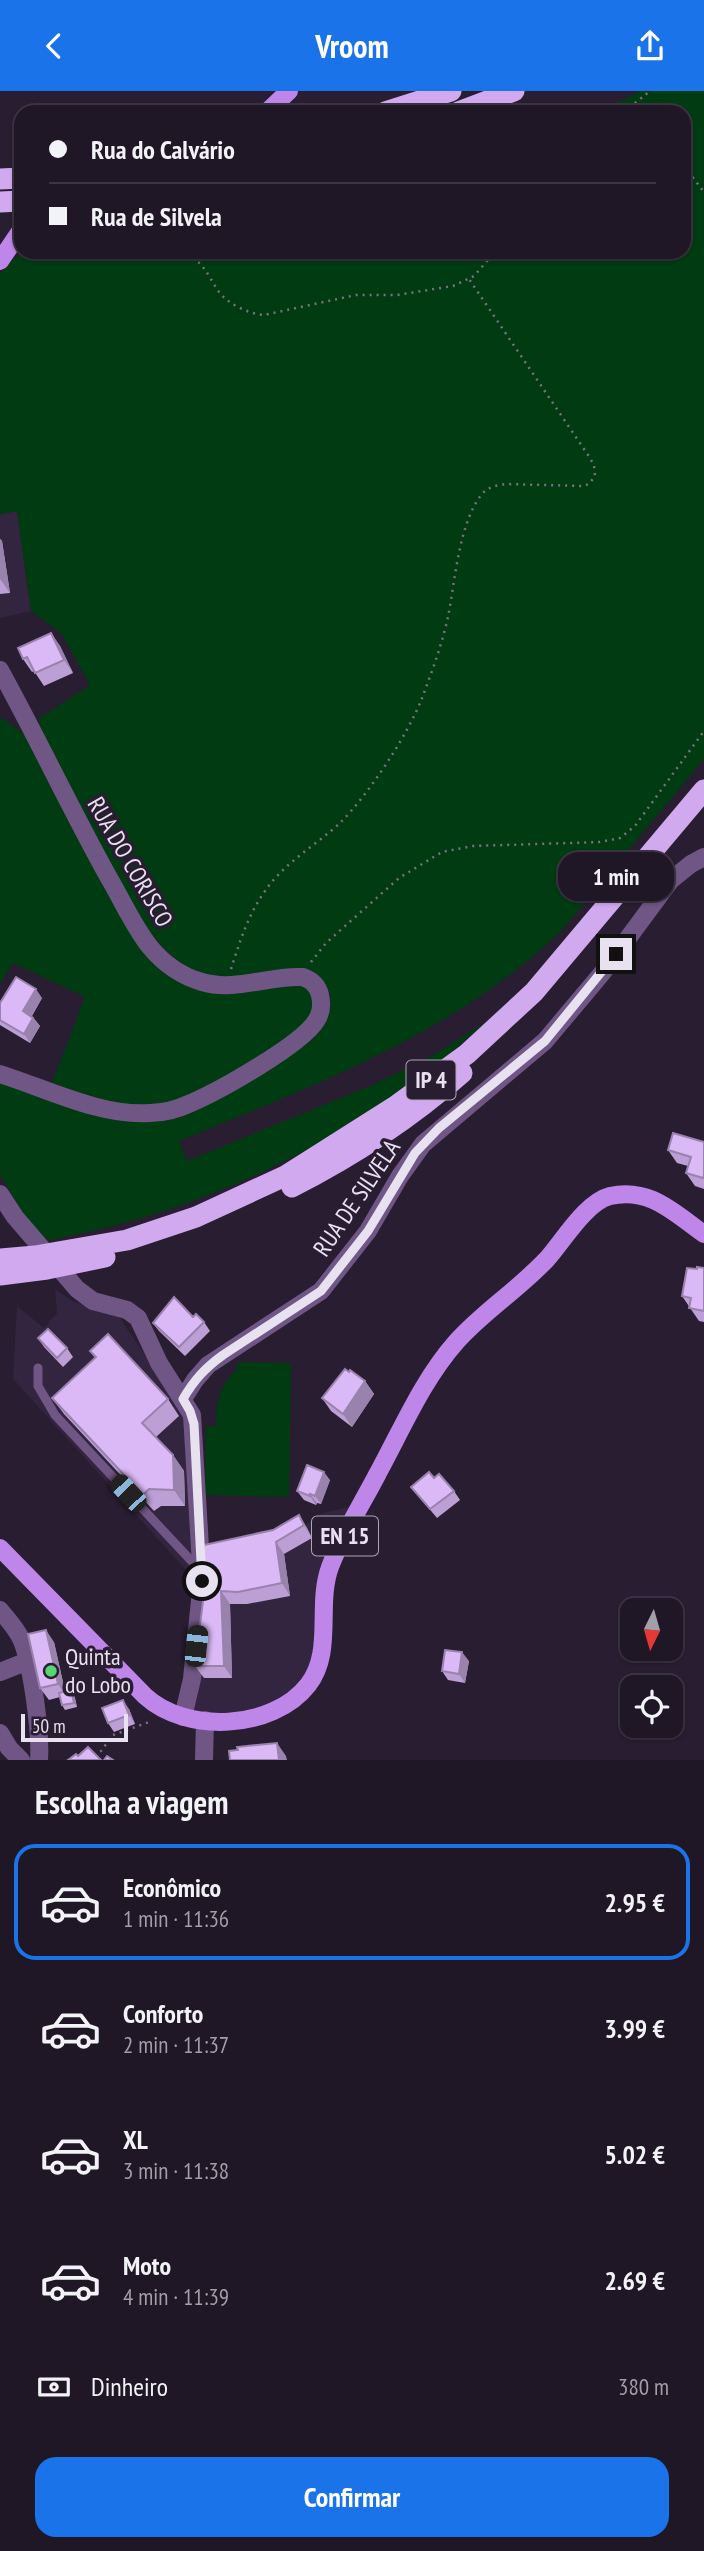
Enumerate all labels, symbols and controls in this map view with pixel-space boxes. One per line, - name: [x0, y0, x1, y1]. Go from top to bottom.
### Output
- text: Vroom: [315, 25, 389, 67]
- icon: back: [35, 27, 73, 65]
- icon: share: [631, 27, 669, 65]
- text: Rua do Calvário: [91, 133, 235, 166]
- text: Rua de Silvela: [91, 200, 222, 233]
- street label: RUA DO CORISCO: [81, 791, 180, 932]
- callout: 1 min: [558, 853, 674, 901]
- text: 1 min: [593, 862, 639, 891]
- route end: [600, 938, 632, 970]
- road number: IP 4: [406, 1061, 456, 1099]
- street label: RUA DE SILVELA: [306, 1133, 407, 1262]
- car: [106, 1470, 151, 1516]
- road number: EN 15: [312, 1517, 378, 1555]
- route start: [186, 1565, 218, 1597]
- north arrow: [620, 1598, 682, 1661]
- map controls: [620, 1598, 683, 1738]
- car: [184, 1624, 209, 1668]
- place label: Quinta do Lobo: [65, 1641, 131, 1700]
- marker: Quinta do Lobo: [43, 1663, 59, 1679]
- button: locate: [620, 1675, 683, 1738]
- scale bar: [21, 1711, 128, 1743]
- text: 50 m: [32, 1714, 66, 1738]
- text: Escolha a viagem: [35, 1781, 228, 1823]
- icon: car: [39, 1871, 102, 1934]
- text: Econômico: [123, 1871, 221, 1904]
- text: 2.95 €: [604, 1886, 665, 1919]
- text: 1 min · 11:36: [123, 1904, 229, 1933]
- icon: car: [39, 1997, 102, 2060]
- text: Conforto: [123, 1997, 203, 2030]
- text: 3.99 €: [604, 2012, 665, 2045]
- text: 2 min · 11:37: [123, 2030, 229, 2059]
- icon: car: [39, 2123, 102, 2186]
- text: XL: [123, 2123, 148, 2156]
- text: 5.02 €: [604, 2138, 665, 2171]
- text: 3 min · 11:38: [123, 2156, 229, 2185]
- icon: car: [39, 2249, 102, 2312]
- text: Moto: [123, 2249, 171, 2282]
- text: 2.69 €: [604, 2264, 665, 2297]
- text: 4 min · 11:39: [123, 2282, 229, 2311]
- icon: cash: [35, 2368, 73, 2406]
- text: Dinheiro: [91, 2370, 168, 2403]
- text: 380 m: [618, 2372, 669, 2401]
- button: Confirmar: [35, 2457, 669, 2537]

